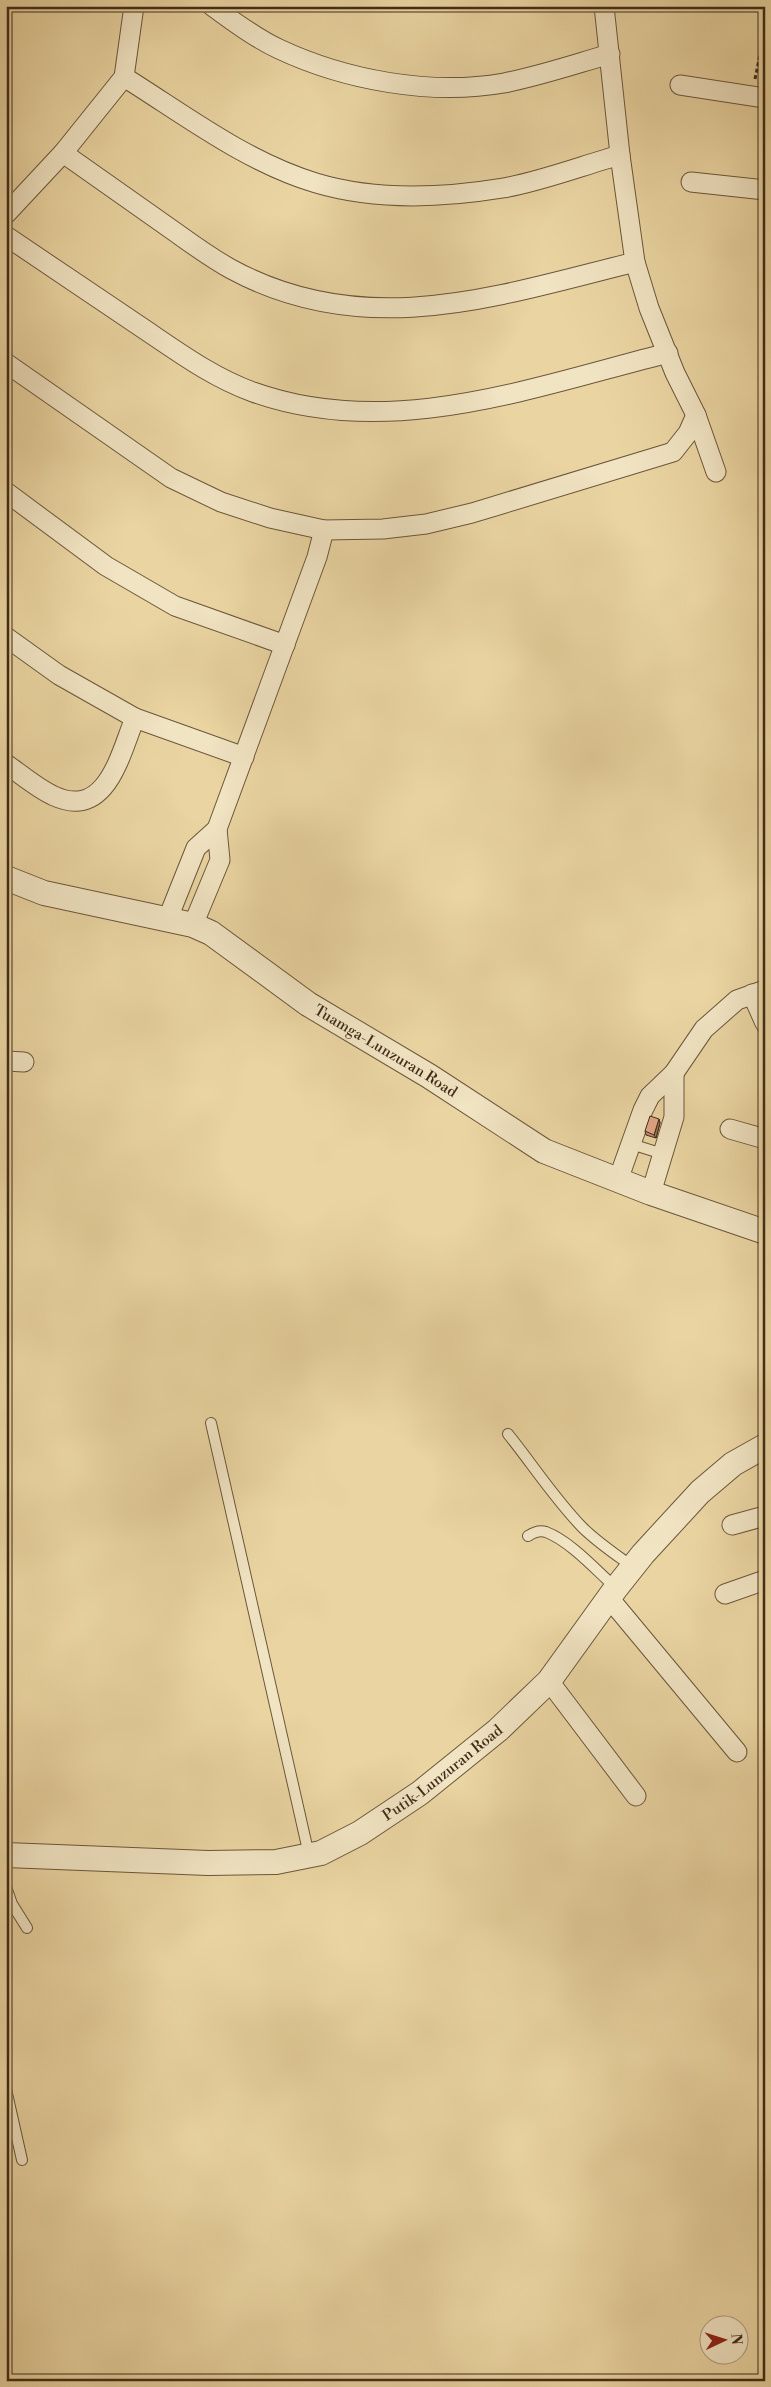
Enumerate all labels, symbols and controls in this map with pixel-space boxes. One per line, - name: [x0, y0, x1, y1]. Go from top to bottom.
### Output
- street label: Tuamga-Lunzuran Road: [310, 1001, 461, 1102]
- street label: Putik-Lunzuran Road: [379, 1721, 507, 1825]
- north arrow: [698, 2314, 748, 2364]
- text: N: [727, 2333, 745, 2345]

